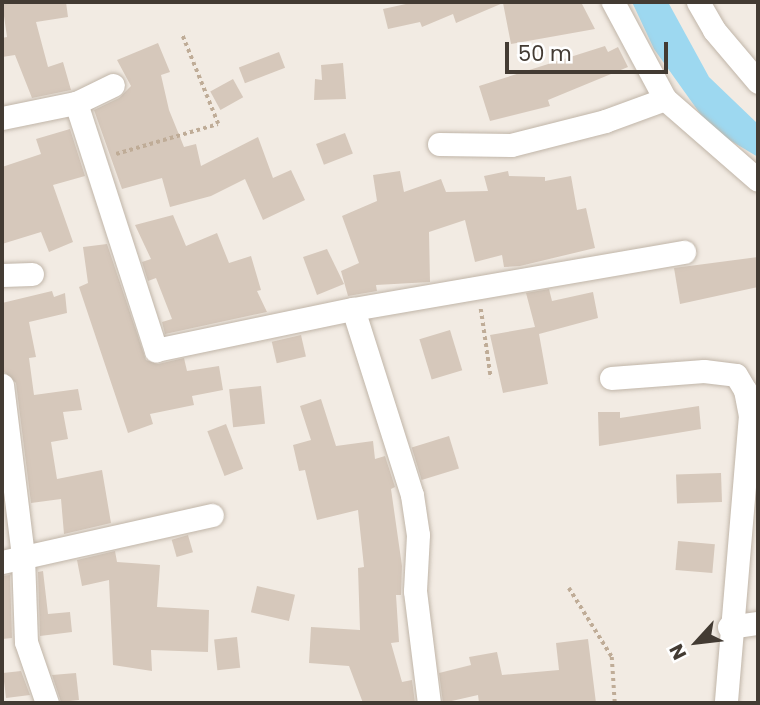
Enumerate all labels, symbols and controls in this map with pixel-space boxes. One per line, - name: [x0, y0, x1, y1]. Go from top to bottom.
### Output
- scale bar: [508, 28, 671, 72]
- text: 50 m: [518, 39, 572, 68]
- north arrow: [662, 607, 732, 677]
- text: N: [663, 639, 693, 664]

